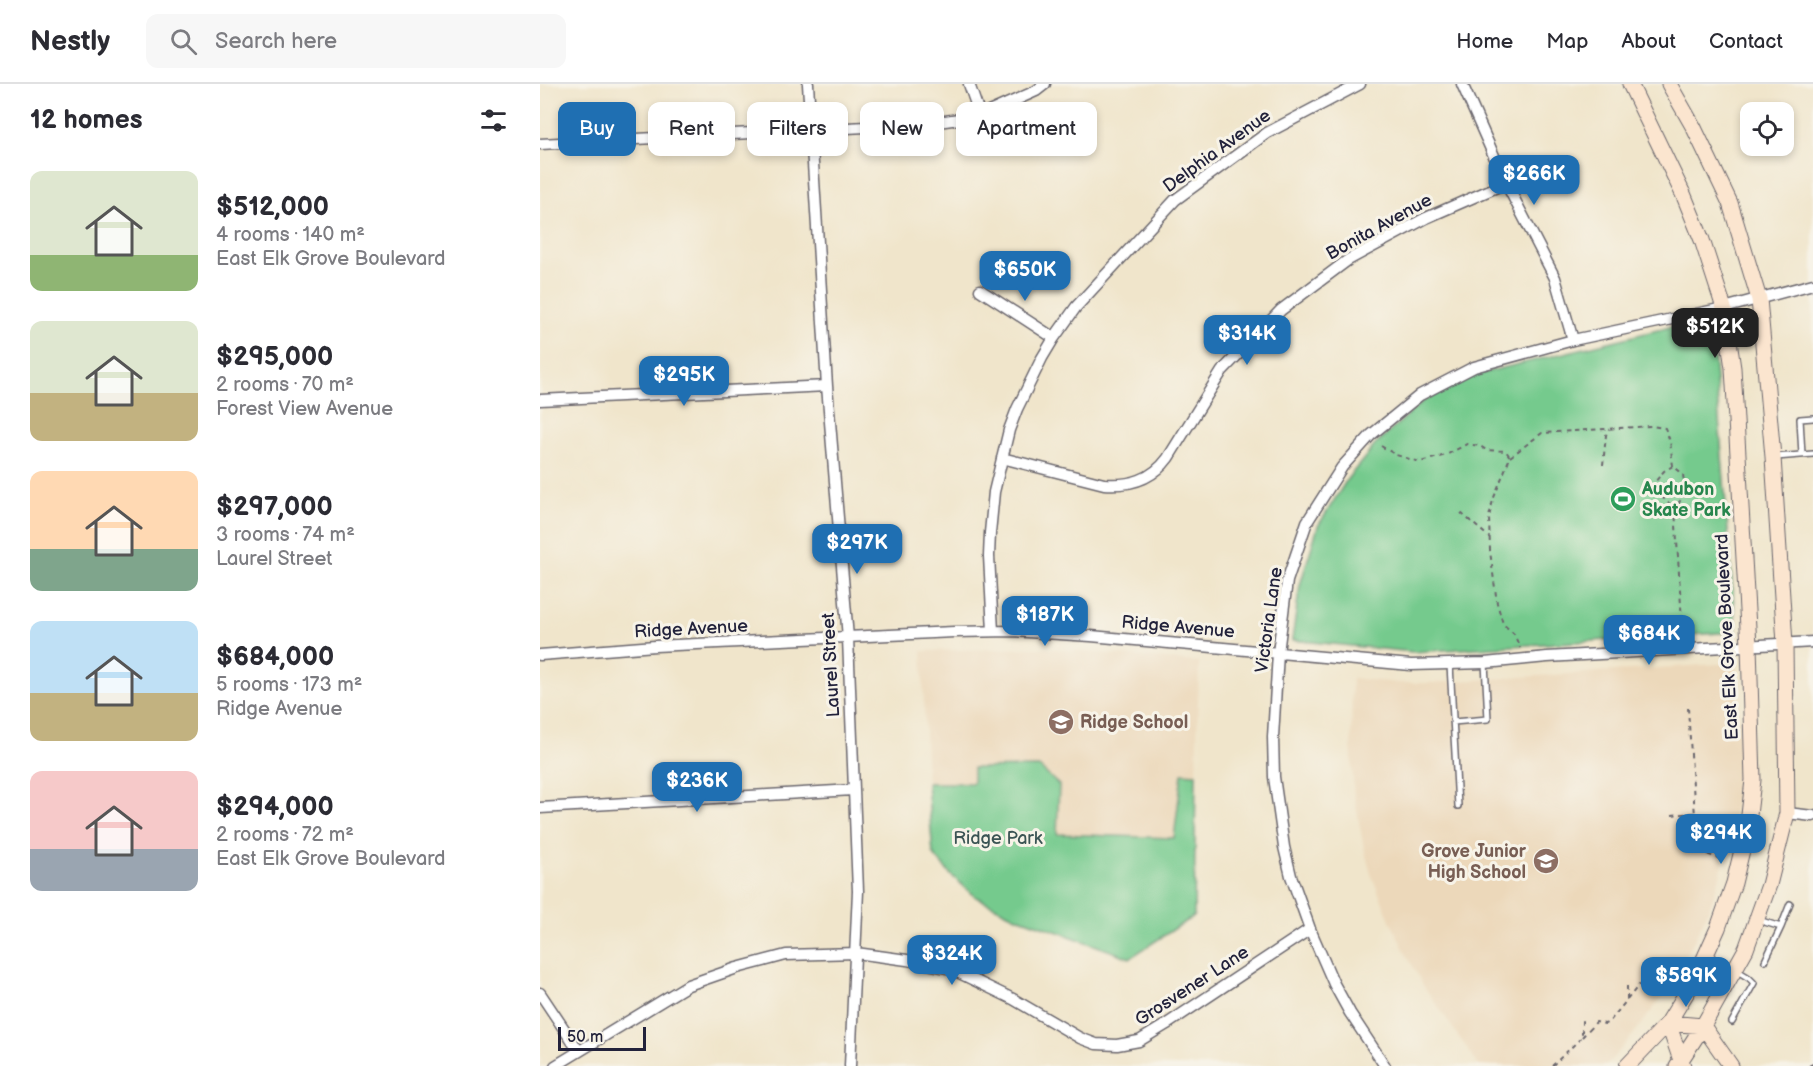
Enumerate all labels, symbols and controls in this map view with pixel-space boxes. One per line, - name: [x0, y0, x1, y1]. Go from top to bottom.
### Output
- search box: [146, 14, 566, 68]
- text: Nestly: [30, 25, 110, 58]
- icon: search: [167, 25, 200, 58]
- text: Search here: [215, 28, 337, 55]
- text: Home: [1456, 29, 1513, 54]
- text: Map: [1546, 29, 1588, 54]
- text: About: [1621, 29, 1676, 54]
- text: Contact: [1709, 29, 1783, 54]
- chip: Buy: [558, 102, 636, 156]
- chip: Rent: [648, 102, 735, 156]
- chip: Filters: [747, 102, 848, 156]
- chip: New: [860, 102, 944, 156]
- chip: Apartment: [956, 102, 1097, 156]
- map controls: [1740, 102, 1794, 156]
- button: locate: [1740, 102, 1794, 156]
- icon: filters: [477, 104, 510, 137]
- text: 12 homes: [30, 105, 142, 136]
- street label: Delphia Avenue: [1159, 105, 1275, 197]
- pin: $266K: [1492, 155, 1576, 206]
- text: $266K: [1503, 162, 1566, 186]
- street label: Bonita Avenue: [1323, 189, 1436, 265]
- text: $512,000: [216, 192, 329, 223]
- icon: home: [78, 195, 150, 267]
- text: 4 rooms · 140 m²: [216, 223, 365, 247]
- text: East Elk Grove Boulevard: [216, 247, 446, 271]
- pin: $650K: [983, 251, 1067, 302]
- text: $650K: [994, 258, 1056, 282]
- pin: $512K: [1673, 308, 1757, 359]
- pin: $314K: [1205, 315, 1289, 366]
- text: $512K: [1686, 315, 1744, 339]
- text: $314K: [1218, 322, 1276, 346]
- text: $295,000: [216, 342, 333, 373]
- icon: home: [78, 345, 150, 417]
- pin: $295K: [642, 356, 726, 407]
- text: $295K: [653, 363, 715, 387]
- text: 2 rooms · 70 m²: [216, 373, 354, 397]
- text: Forest View Avenue: [216, 397, 393, 421]
- place label: Audubon Skate Park: [1641, 479, 1731, 521]
- sports icon: Audubon Skate Park: [1608, 484, 1638, 514]
- text: $297,000: [216, 492, 333, 523]
- icon: home: [78, 495, 150, 567]
- text: 3 rooms · 74 m²: [216, 523, 355, 547]
- pin: $297K: [815, 524, 899, 575]
- text: $297K: [826, 531, 888, 555]
- street label: East Elk Grove Boulevard: [1711, 533, 1743, 741]
- text: Laurel Street: [216, 547, 332, 571]
- street label: Victoria Lane: [1251, 565, 1287, 674]
- pin: $187K: [1003, 596, 1087, 647]
- text: $187K: [1016, 603, 1074, 627]
- street label: Laurel Street: [818, 612, 844, 718]
- street label: Ridge Avenue: [1120, 612, 1236, 642]
- pin: $684K: [1607, 615, 1691, 666]
- street label: Ridge Avenue: [634, 616, 749, 642]
- text: $684K: [1618, 622, 1680, 646]
- text: $684,000: [216, 642, 334, 673]
- icon: home: [78, 645, 150, 717]
- text: 5 rooms · 173 m²: [216, 673, 362, 697]
- text: Ridge Avenue: [216, 697, 342, 721]
- school or university icon: Ridge School: [1046, 707, 1076, 737]
- place label: Ridge School: [1080, 712, 1188, 733]
- pin: $236K: [655, 762, 739, 813]
- text: $236K: [666, 769, 728, 793]
- text: $294,000: [216, 792, 334, 823]
- icon: home: [78, 795, 150, 867]
- pin: $294K: [1679, 814, 1763, 865]
- text: $294K: [1690, 821, 1752, 845]
- text: 2 rooms · 72 m²: [216, 823, 354, 847]
- park label: Ridge Park: [953, 828, 1043, 849]
- place label: Grove Junior High School: [1421, 841, 1527, 883]
- school or university icon: Grove Junior High School: [1531, 846, 1561, 876]
- text: East Elk Grove Boulevard: [216, 847, 446, 871]
- pin: $324K: [910, 935, 994, 986]
- street label: Grosvener Lane: [1131, 941, 1253, 1030]
- text: $324K: [921, 942, 983, 966]
- pin: $589K: [1644, 957, 1728, 1008]
- text: $589K: [1655, 964, 1717, 988]
- scale bar: [558, 1024, 646, 1052]
- text: 50 m: [567, 1028, 603, 1047]

